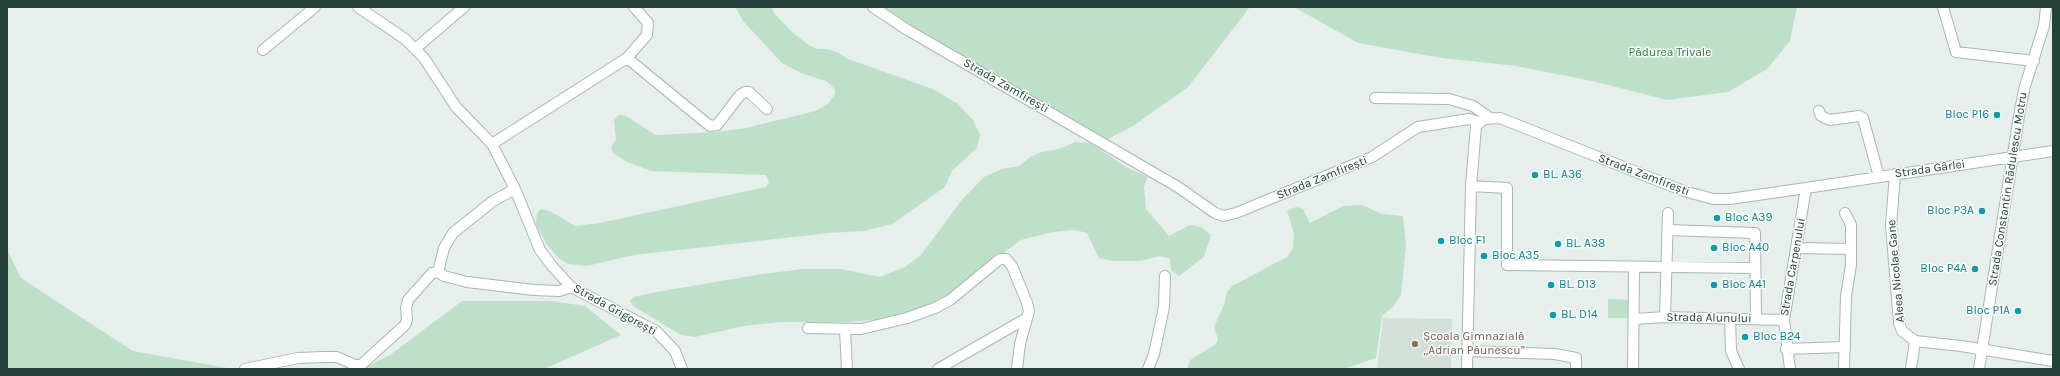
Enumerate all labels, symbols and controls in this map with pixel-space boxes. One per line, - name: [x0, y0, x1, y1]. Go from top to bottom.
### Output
- park label: Pădurea Trivale: [1629, 46, 1711, 60]
- street label: Strada Zamfirești: [960, 56, 1052, 116]
- street label: Strada Constantin Rădulescu Motru: [1986, 91, 2030, 287]
- place label: Bloc P16: [1945, 108, 1989, 122]
- marker: Bloc P16: [1992, 110, 2002, 120]
- street label: Strada Zamfirești: [1596, 151, 1692, 199]
- street label: Strada Zamfirești: [1274, 153, 1370, 203]
- street label: Strada Gârlei: [1894, 157, 1966, 181]
- place label: BL. A36: [1543, 168, 1582, 182]
- marker: BL. A36: [1530, 170, 1540, 180]
- place label: Bloc P3A: [1927, 204, 1974, 218]
- marker: Bloc P3A: [1977, 206, 1987, 216]
- place label: Bloc A39: [1725, 211, 1772, 225]
- marker: Bloc A39: [1712, 213, 1722, 223]
- street label: Strada Carpenului: [1777, 217, 1809, 317]
- street label: Aleea Nicolae Gane: [1884, 219, 1908, 323]
- place label: Bloc F1: [1449, 234, 1486, 248]
- marker: Bloc F1: [1436, 236, 1446, 246]
- place label: BL. A38: [1566, 237, 1605, 251]
- marker: BL. A38: [1553, 239, 1563, 249]
- place label: Bloc A40: [1722, 241, 1769, 255]
- marker: Bloc A40: [1709, 243, 1719, 253]
- place label: Bloc A35: [1492, 249, 1539, 263]
- marker: Bloc A35: [1479, 251, 1489, 261]
- place label: Bloc P4A: [1920, 262, 1967, 276]
- marker: Bloc P4A: [1970, 264, 1980, 274]
- place label: BL. D13: [1559, 278, 1596, 292]
- place label: Bloc A41: [1722, 278, 1766, 292]
- marker: BL. D13: [1546, 280, 1556, 290]
- marker: Bloc A41: [1709, 280, 1719, 290]
- street label: Strada Grigorești: [571, 281, 659, 339]
- place label: Bloc P1A: [1966, 304, 2010, 318]
- marker: Bloc P1A: [2013, 306, 2023, 316]
- place label: BL. D14: [1561, 308, 1598, 322]
- marker: BL. D14: [1548, 310, 1558, 320]
- street label: Strada Alunului: [1666, 310, 1752, 326]
- place label: Școala Gimnazială „Adrian Păunescu”: [1423, 330, 1525, 358]
- place label: Bloc B24: [1753, 330, 1801, 344]
- marker: Bloc B24: [1740, 332, 1750, 342]
- marker: Școala Gimnazială „Adrian Păunescu”: [1410, 339, 1420, 349]

